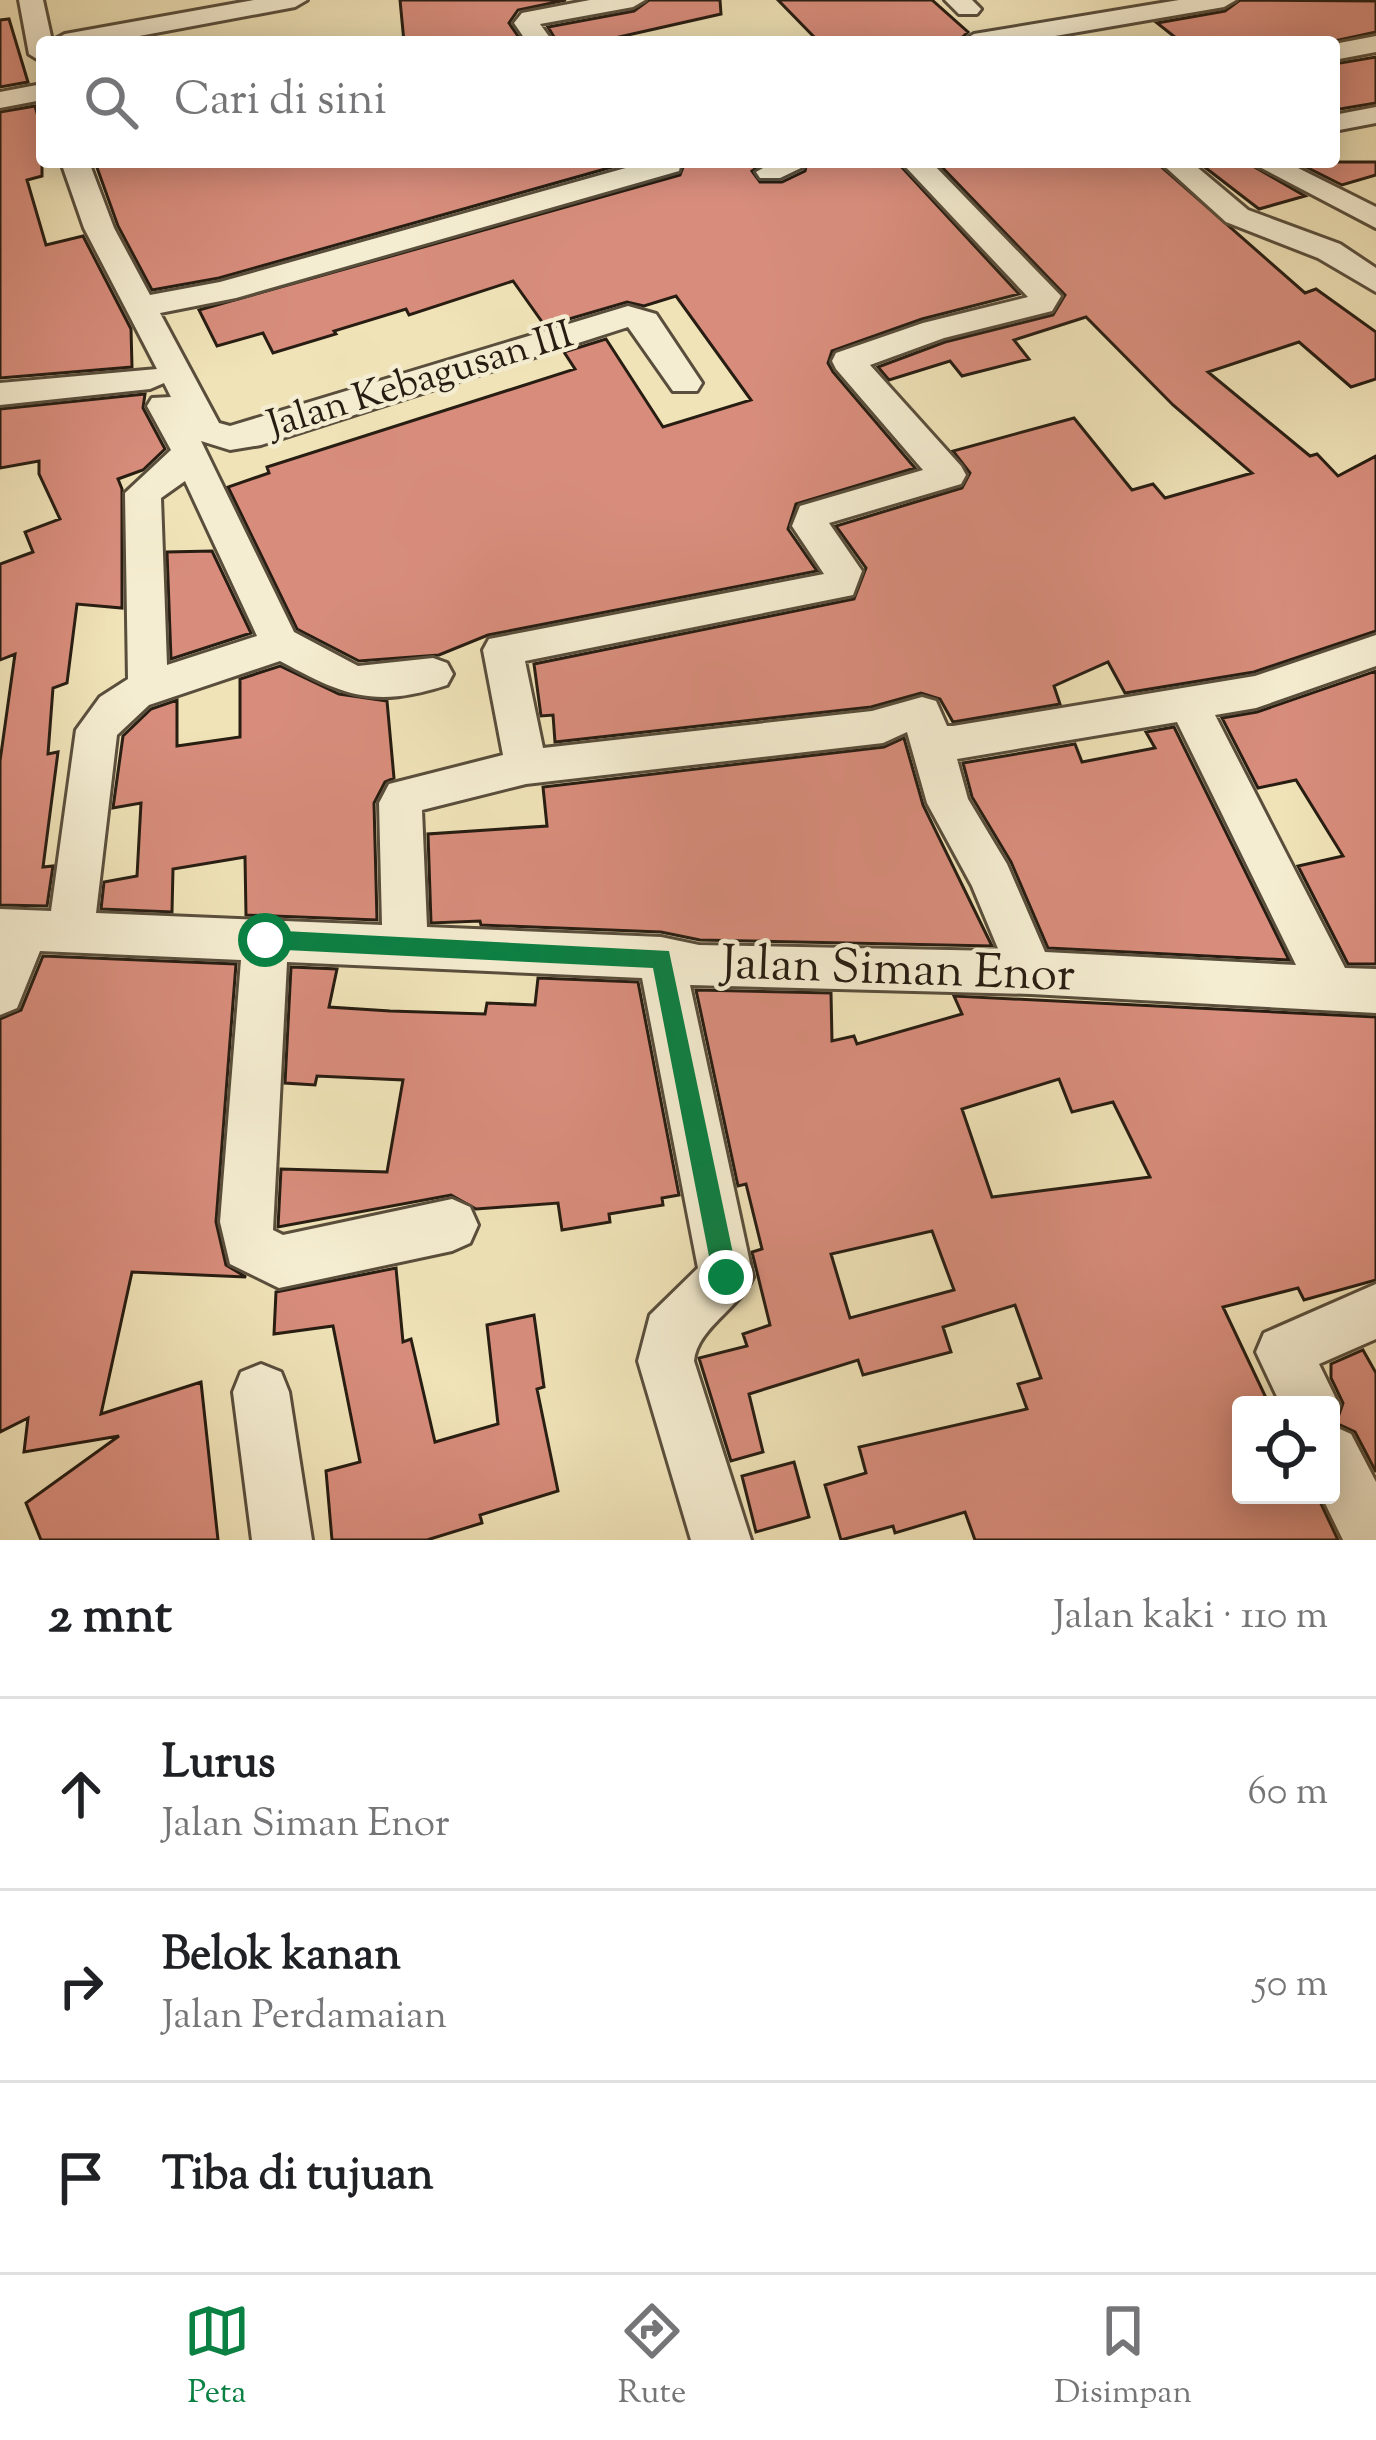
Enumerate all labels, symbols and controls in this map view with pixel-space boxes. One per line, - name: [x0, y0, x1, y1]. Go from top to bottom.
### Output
- search box: [36, 36, 1340, 168]
- icon: search: [78, 69, 144, 135]
- text: Cari di sini: [174, 70, 387, 135]
- street label: Jalan Kebagusan III: [259, 309, 581, 456]
- route start: [238, 913, 292, 967]
- street label: Jalan Siman Enor: [717, 931, 1076, 1013]
- route end: [699, 1250, 753, 1304]
- map controls: [1232, 1396, 1340, 1504]
- button: locate: [1232, 1396, 1340, 1504]
- text: 2 mnt: [48, 1582, 172, 1655]
- text: Jalan kaki · 110 m: [1053, 1590, 1328, 1646]
- text: Lurus: [162, 1733, 276, 1798]
- icon: ahead: [48, 1761, 114, 1827]
- text: 60 m: [1247, 1766, 1328, 1822]
- text: Jalan Siman Enor: [162, 1798, 450, 1854]
- text: Belok kanan: [162, 1925, 401, 1990]
- icon: right: [48, 1953, 114, 2019]
- text: 50 m: [1253, 1958, 1328, 2014]
- text: Jalan Perdamaian: [162, 1990, 447, 2046]
- icon: arrive: [48, 2145, 114, 2211]
- text: Tiba di tujuan: [162, 2145, 434, 2210]
- tab: Peta: [184, 2298, 250, 2418]
- tab: Rute: [618, 2298, 686, 2418]
- tab: Disimpan: [1054, 2298, 1192, 2418]

